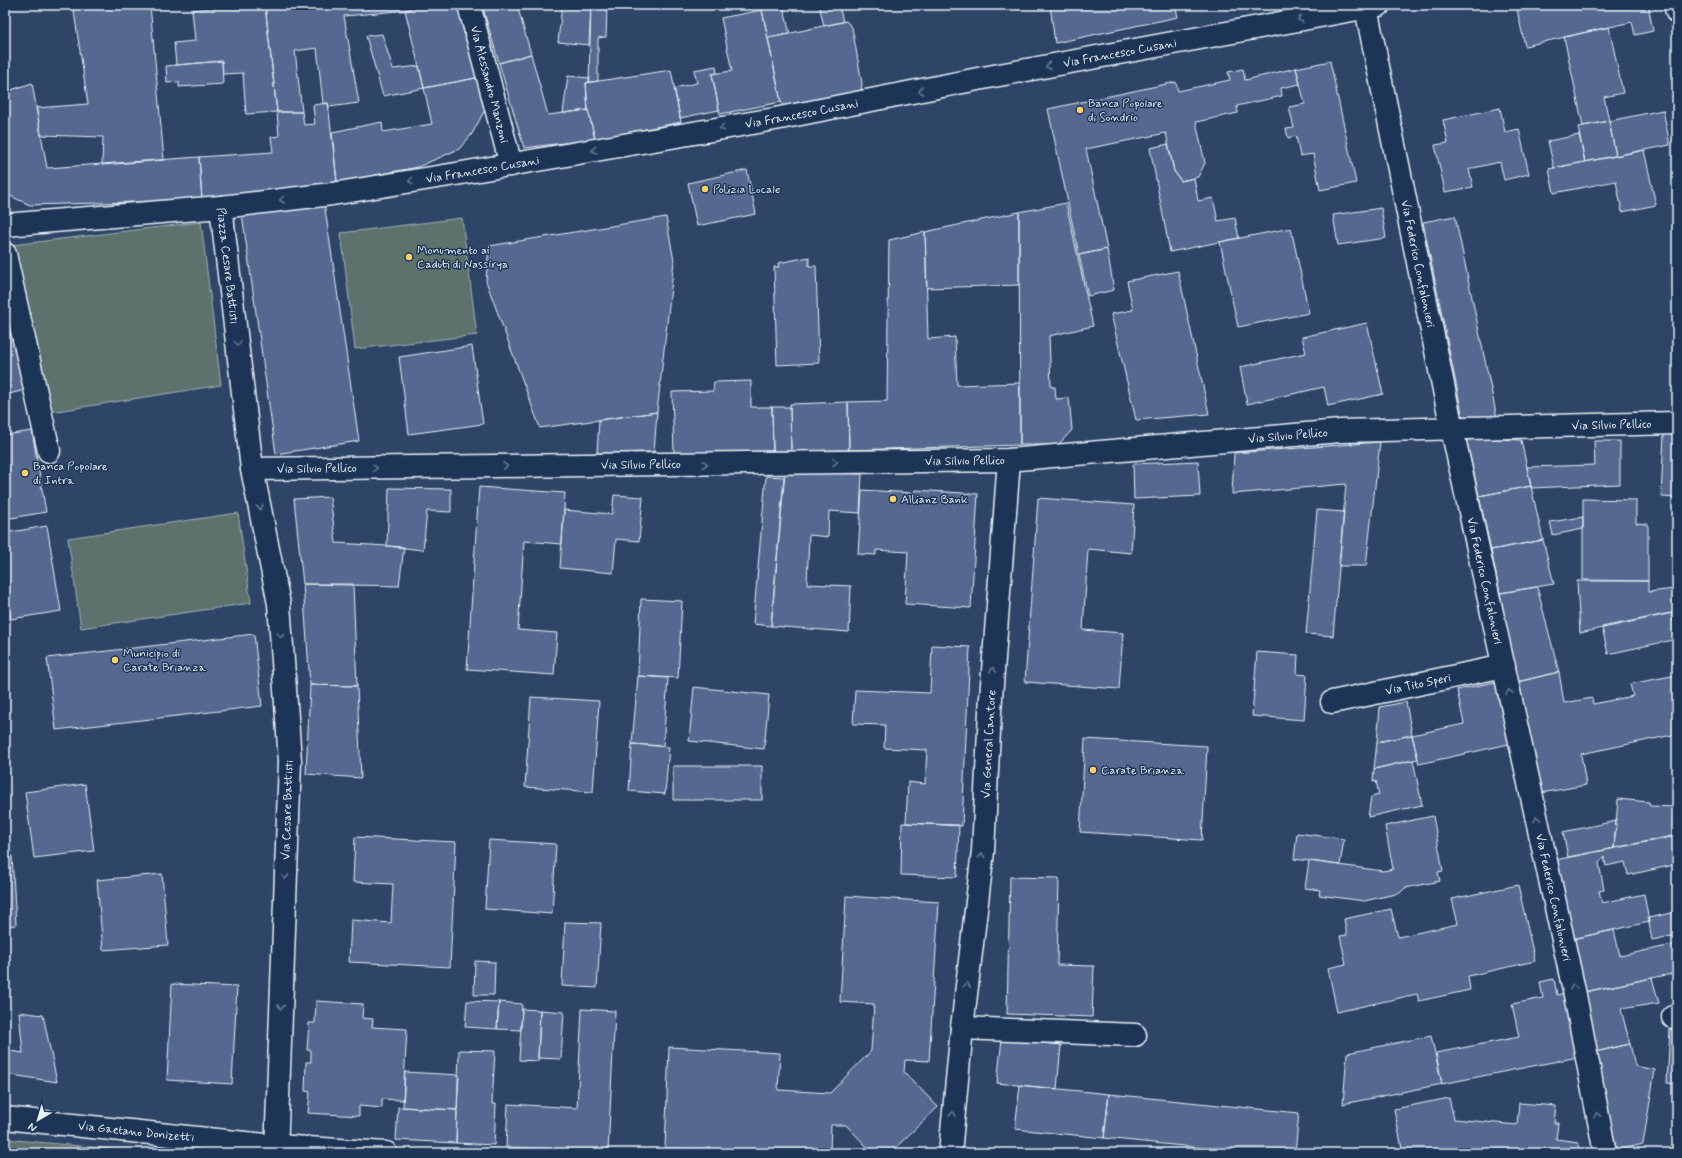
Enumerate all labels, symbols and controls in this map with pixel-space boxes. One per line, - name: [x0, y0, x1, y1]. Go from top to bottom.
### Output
- one-way arrow: [1297, 14, 1303, 23]
- street label: Via Alessandro Manzoni: [466, 24, 512, 145]
- street label: Via Francesco Cusani: [1062, 35, 1178, 72]
- one-way arrow: [1045, 61, 1051, 70]
- one-way arrow: [917, 86, 924, 95]
- street label: Via Francesco Cusani: [744, 96, 860, 133]
- place label: Banca Popolare di Sondrio: [1088, 96, 1163, 126]
- marker: Banca Popolare di Sondrio: [1075, 105, 1085, 115]
- one-way arrow: [719, 123, 726, 132]
- one-way arrow: [591, 145, 597, 154]
- street label: Via Francesco Cusani: [425, 153, 541, 188]
- one-way arrow: [408, 176, 414, 185]
- place label: Polizia Locale: [713, 182, 781, 198]
- marker: Polizia Locale: [700, 184, 710, 194]
- one-way arrow: [279, 195, 285, 204]
- street label: Via Federico Confalonieri: [1396, 199, 1438, 329]
- street label: Piazza Cesare Battisti: [212, 207, 242, 325]
- place label: Monumento ai Caduti di Nassirya: [417, 243, 508, 273]
- marker: Monumento ai Caduti di Nassirya: [404, 252, 414, 262]
- one-way arrow: [233, 340, 242, 346]
- street label: Via Silvio Pellico: [1572, 417, 1652, 434]
- street label: Via Silvio Pellico: [1247, 425, 1328, 448]
- street label: Via Silvio Pellico: [925, 453, 1005, 470]
- street label: Via Silvio Pellico: [601, 457, 681, 474]
- one-way arrow: [832, 458, 838, 466]
- place label: Banca Popolare di Intra: [33, 459, 108, 489]
- one-way arrow: [702, 460, 708, 468]
- street label: Via Silvio Pellico: [277, 461, 357, 478]
- one-way arrow: [502, 462, 508, 471]
- one-way arrow: [372, 464, 378, 472]
- marker: Banca Popolare di Intra: [20, 468, 30, 478]
- place label: Allianz Bank: [901, 492, 968, 508]
- marker: Allianz Bank: [888, 494, 898, 504]
- one-way arrow: [255, 504, 263, 510]
- street label: Via Federico Confalonieri: [1462, 516, 1506, 646]
- one-way arrow: [276, 632, 285, 638]
- place label: Municipio di Carate Brianza: [123, 646, 206, 676]
- marker: Municipio di Carate Brianza: [110, 655, 120, 665]
- one-way arrow: [988, 667, 997, 673]
- street label: Via Tito Speri: [1384, 670, 1453, 700]
- street label: Via General Cantore: [979, 689, 1001, 799]
- one-way arrow: [1506, 689, 1514, 695]
- street label: Via Cesare Battisti: [278, 760, 298, 860]
- place label: Carate Brianza: [1101, 763, 1184, 779]
- marker: Carate Brianza: [1088, 765, 1098, 775]
- one-way arrow: [1533, 816, 1541, 822]
- street label: Via Federico Confalonieri: [1531, 833, 1574, 963]
- one-way arrow: [978, 853, 987, 859]
- one-way arrow: [281, 874, 290, 880]
- one-way arrow: [962, 982, 971, 988]
- one-way arrow: [1569, 984, 1577, 990]
- one-way arrow: [276, 1004, 285, 1010]
- north arrow: [18, 1100, 58, 1140]
- one-way arrow: [949, 1111, 958, 1117]
- one-way arrow: [1594, 1112, 1602, 1118]
- text: N: [25, 1119, 40, 1135]
- street label: Via Gaetano Donizetti: [77, 1119, 195, 1147]

